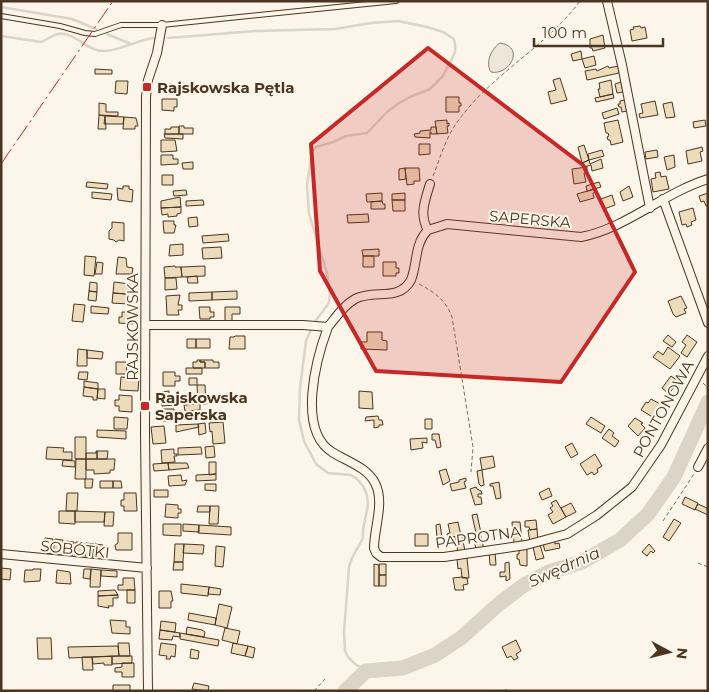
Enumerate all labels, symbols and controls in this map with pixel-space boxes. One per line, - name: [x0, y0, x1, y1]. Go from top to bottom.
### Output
- scale bar: [534, 15, 663, 47]
- text: 100 m: [542, 23, 587, 42]
- place label: Rajskowska Pętla: [157, 78, 295, 97]
- marker: Rajskowska Pętla: [141, 81, 153, 93]
- street label: SAPERSKA: [488, 206, 572, 232]
- street label: RAJSKOWSKA: [123, 273, 142, 381]
- street label: PONTONOWA: [629, 357, 698, 461]
- place label: Rajskowska Saperska: [155, 388, 248, 424]
- marker: Rajskowska Saperska: [139, 400, 151, 412]
- street label: PAPROTNA: [434, 522, 522, 552]
- street label: SOBÓTKI: [40, 536, 110, 562]
- water label: Swędrnia: [525, 543, 603, 591]
- north arrow: [644, 627, 694, 677]
- text: N: [672, 647, 692, 660]

